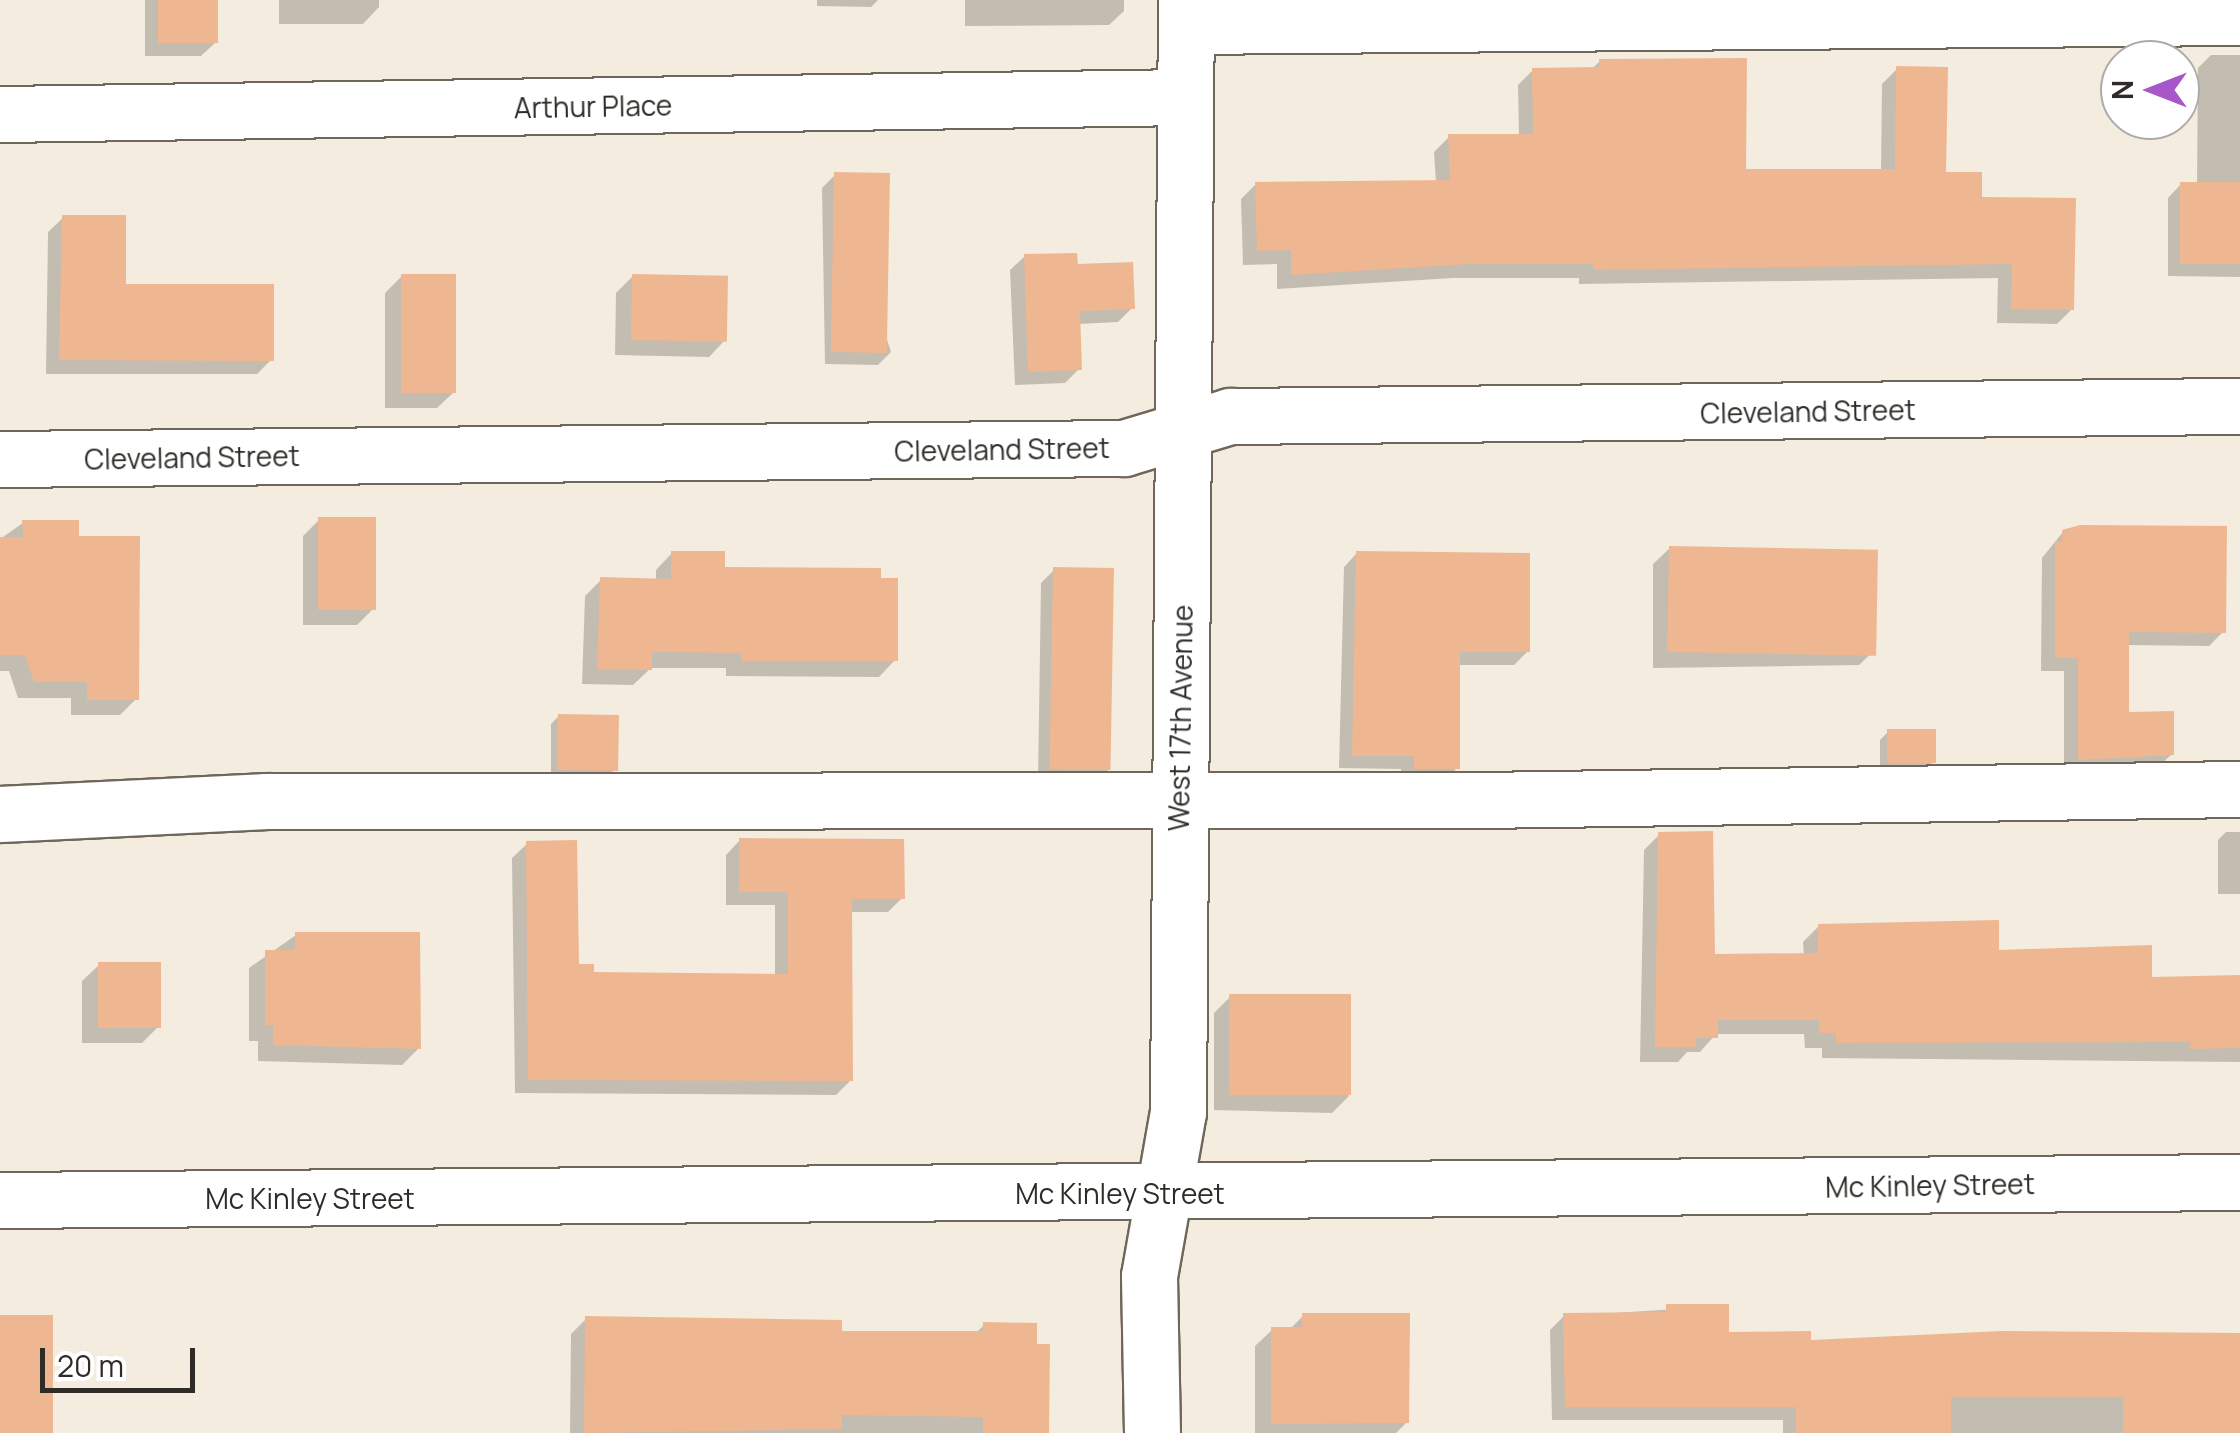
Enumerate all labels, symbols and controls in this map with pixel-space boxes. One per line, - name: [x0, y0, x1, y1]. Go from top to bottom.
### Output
- north arrow: [2100, 40, 2200, 140]
- text: N: [2103, 80, 2141, 100]
- street label: Arthur Place: [513, 88, 673, 124]
- street label: Cleveland Street: [1700, 392, 1916, 430]
- street label: Cleveland Street: [894, 430, 1110, 468]
- street label: Cleveland Street: [84, 438, 300, 476]
- street label: West 17th Avenue: [1161, 604, 1199, 832]
- street label: Mc Kinley Street: [1825, 1166, 2035, 1204]
- street label: Mc Kinley Street: [1015, 1176, 1225, 1210]
- street label: Mc Kinley Street: [205, 1181, 415, 1215]
- scale bar: [45, 1328, 200, 1390]
- text: 20 m: [57, 1345, 124, 1386]

